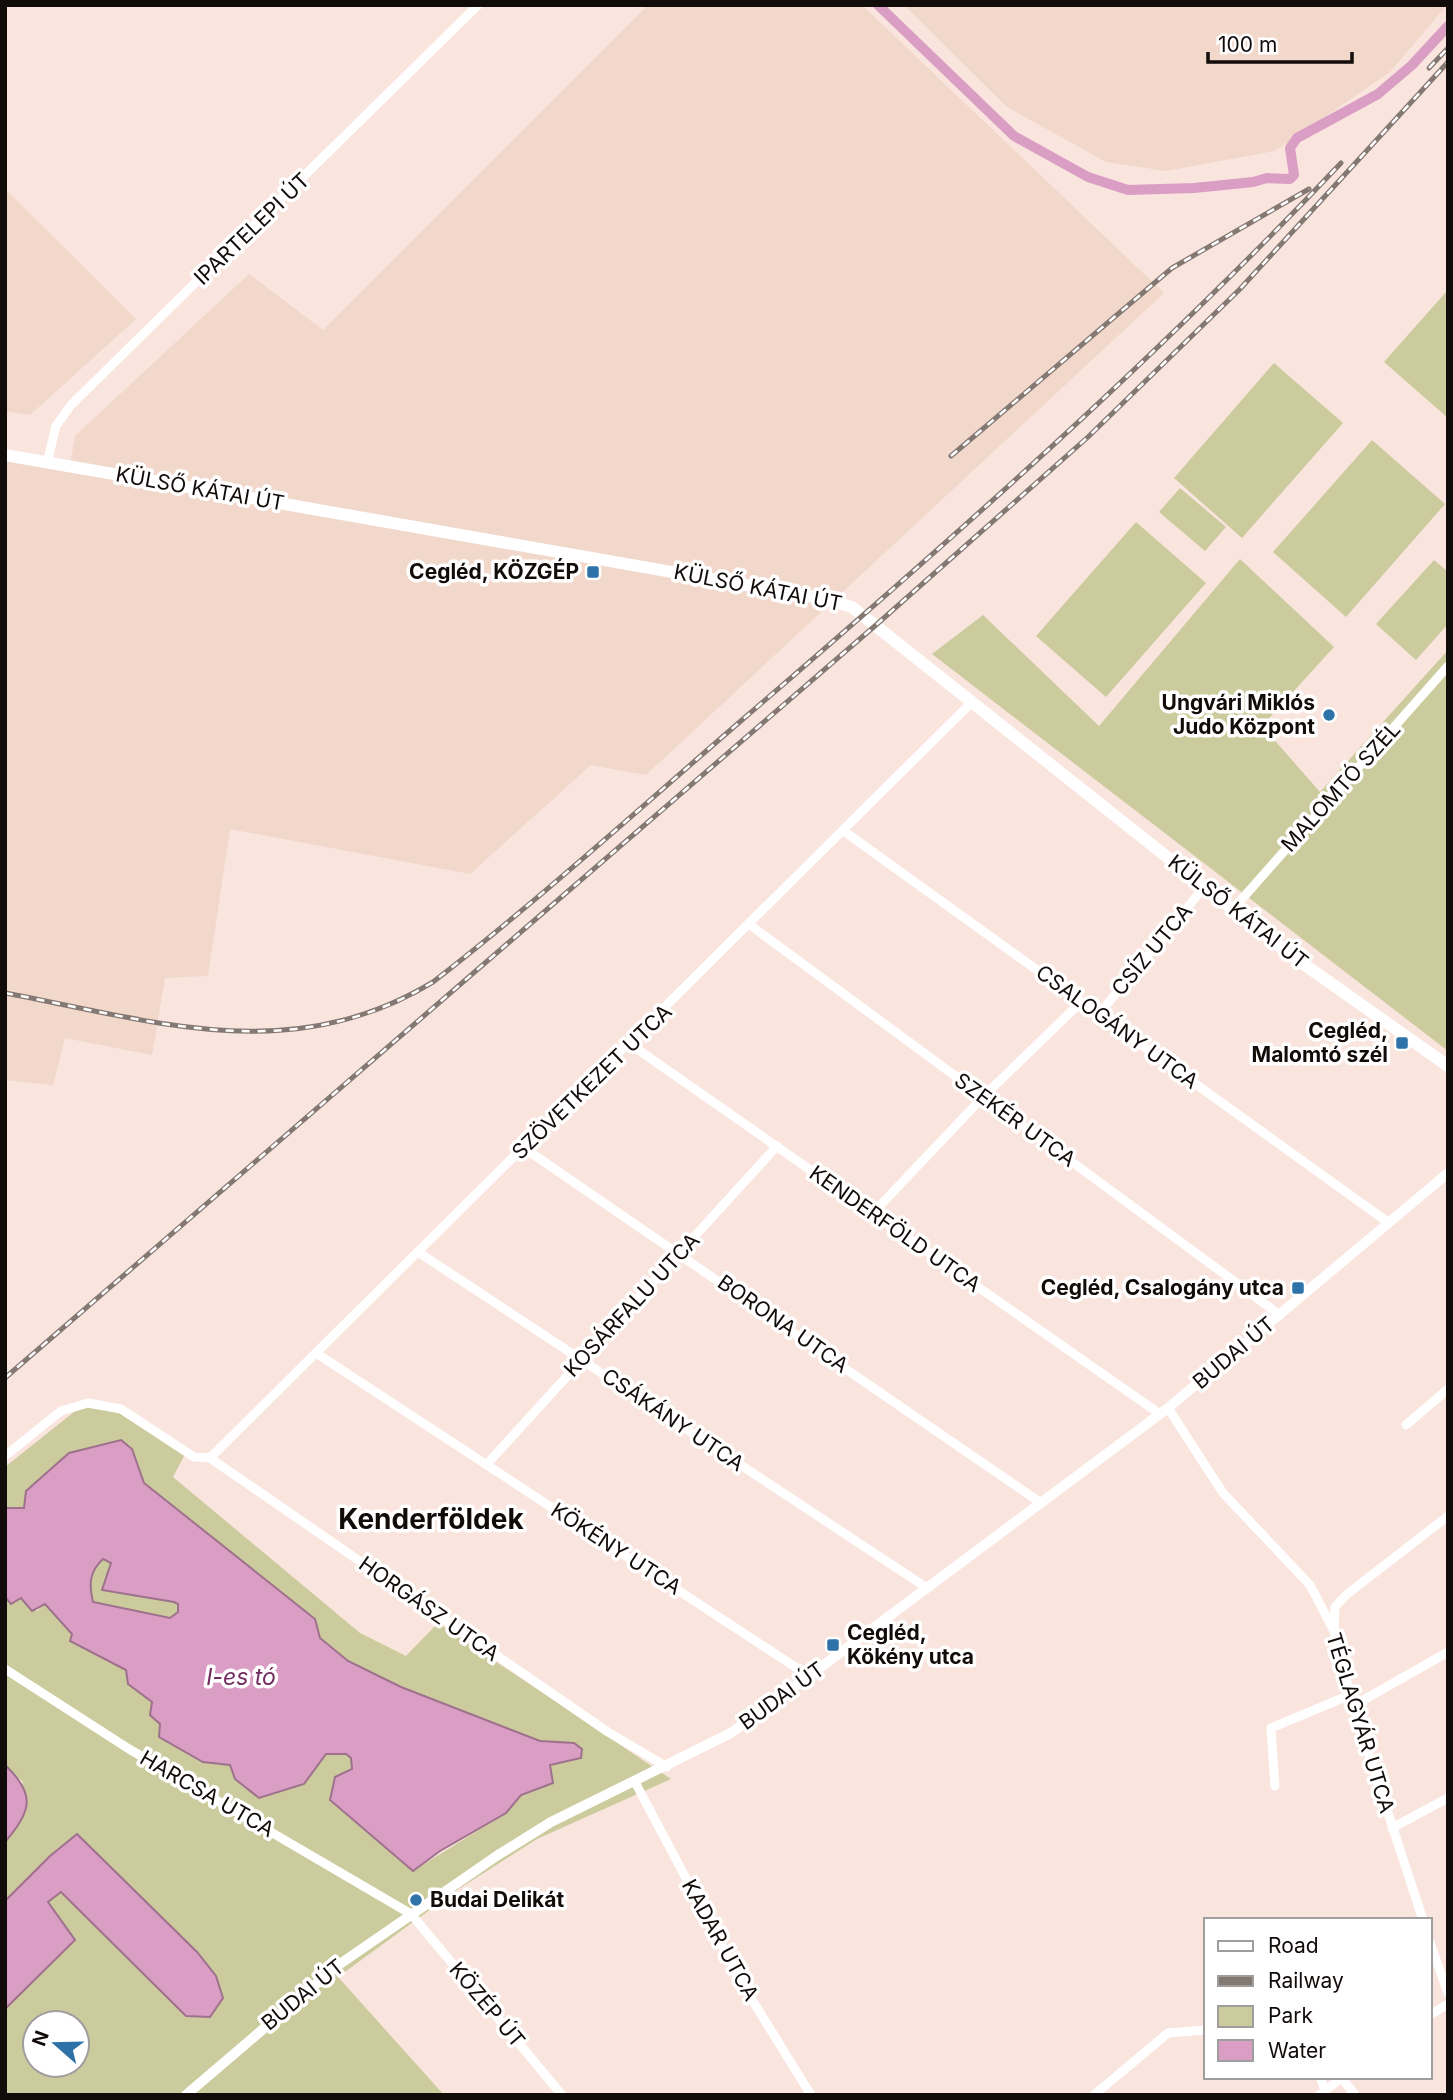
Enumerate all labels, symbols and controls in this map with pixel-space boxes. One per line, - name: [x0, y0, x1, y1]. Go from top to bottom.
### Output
- scale bar: [1208, 21, 1352, 65]
- text: 100 m: [1218, 32, 1277, 57]
- street label: IPARTELEPI ÚT: [188, 167, 314, 290]
- street label: KÜLSŐ KÁTAI ÚT: [114, 460, 287, 516]
- place label: Cegléd, KÖZGÉP: [409, 558, 579, 584]
- street label: KÜLSŐ KÁTAI ÚT: [672, 558, 845, 616]
- marker: Cegléd, KÖZGÉP: [585, 564, 601, 580]
- place label: Ungvári Miklós Judo Központ: [1162, 690, 1315, 739]
- marker: Ungvári Miklós Judo Központ: [1321, 707, 1337, 723]
- street label: MALOMTÓ SZÉL: [1275, 716, 1405, 857]
- street label: KÜLSŐ KÁTAI ÚT: [1163, 848, 1314, 974]
- street label: CSÍZ UTCA: [1105, 898, 1197, 1000]
- street label: CSALOGÁNY UTCA: [1031, 959, 1204, 1094]
- street label: SZÖVETKEZET UTCA: [507, 999, 677, 1164]
- place label: Cegléd, Malomtó szél: [1252, 1018, 1388, 1067]
- marker: Cegléd, Malomtó szél: [1394, 1035, 1410, 1051]
- street label: SZEKÉR UTCA: [950, 1067, 1081, 1172]
- street label: KENDERFÖLD UTCA: [805, 1160, 986, 1297]
- street label: KOSÁRFALU UTCA: [558, 1227, 705, 1382]
- street label: BORONA UTCA: [713, 1269, 853, 1378]
- place label: Cegléd, Csalogány utca: [1041, 1275, 1284, 1300]
- marker: Cegléd, Csalogány utca: [1290, 1280, 1306, 1296]
- street label: BUDAI ÚT: [1187, 1310, 1280, 1394]
- street label: CSÁKÁNY UTCA: [598, 1362, 750, 1476]
- street label: KÖKÉNY UTCA: [546, 1496, 687, 1600]
- district label: Kenderföldek: [338, 1502, 524, 1536]
- street label: HORGÁSZ UTCA: [354, 1550, 505, 1666]
- place label: Cegléd, Kökény utca: [847, 1620, 974, 1669]
- street label: TÉGLAGYÁR UTCA: [1321, 1629, 1401, 1816]
- marker: Cegléd, Kökény utca: [825, 1637, 841, 1653]
- street label: BUDAI ÚT: [734, 1656, 829, 1735]
- water label: I-es tó: [206, 1663, 276, 1691]
- street label: HARCSA UTCA: [136, 1745, 279, 1842]
- street label: KADAR UTCA: [677, 1875, 764, 2005]
- place label: Budai Delikát: [430, 1887, 564, 1912]
- marker: Budai Delikát: [408, 1892, 424, 1908]
- legend: [1204, 1918, 1432, 2079]
- text: Road: [1268, 1933, 1319, 1958]
- street label: BUDAI ÚT: [256, 1953, 349, 2035]
- street label: KÖZÉP ÚT: [444, 1956, 531, 2052]
- text: Railway: [1268, 1968, 1344, 1993]
- text: Park: [1268, 2003, 1313, 2028]
- north arrow: [21, 2009, 91, 2079]
- text: N: [27, 2028, 54, 2049]
- text: Water: [1268, 2038, 1326, 2063]

